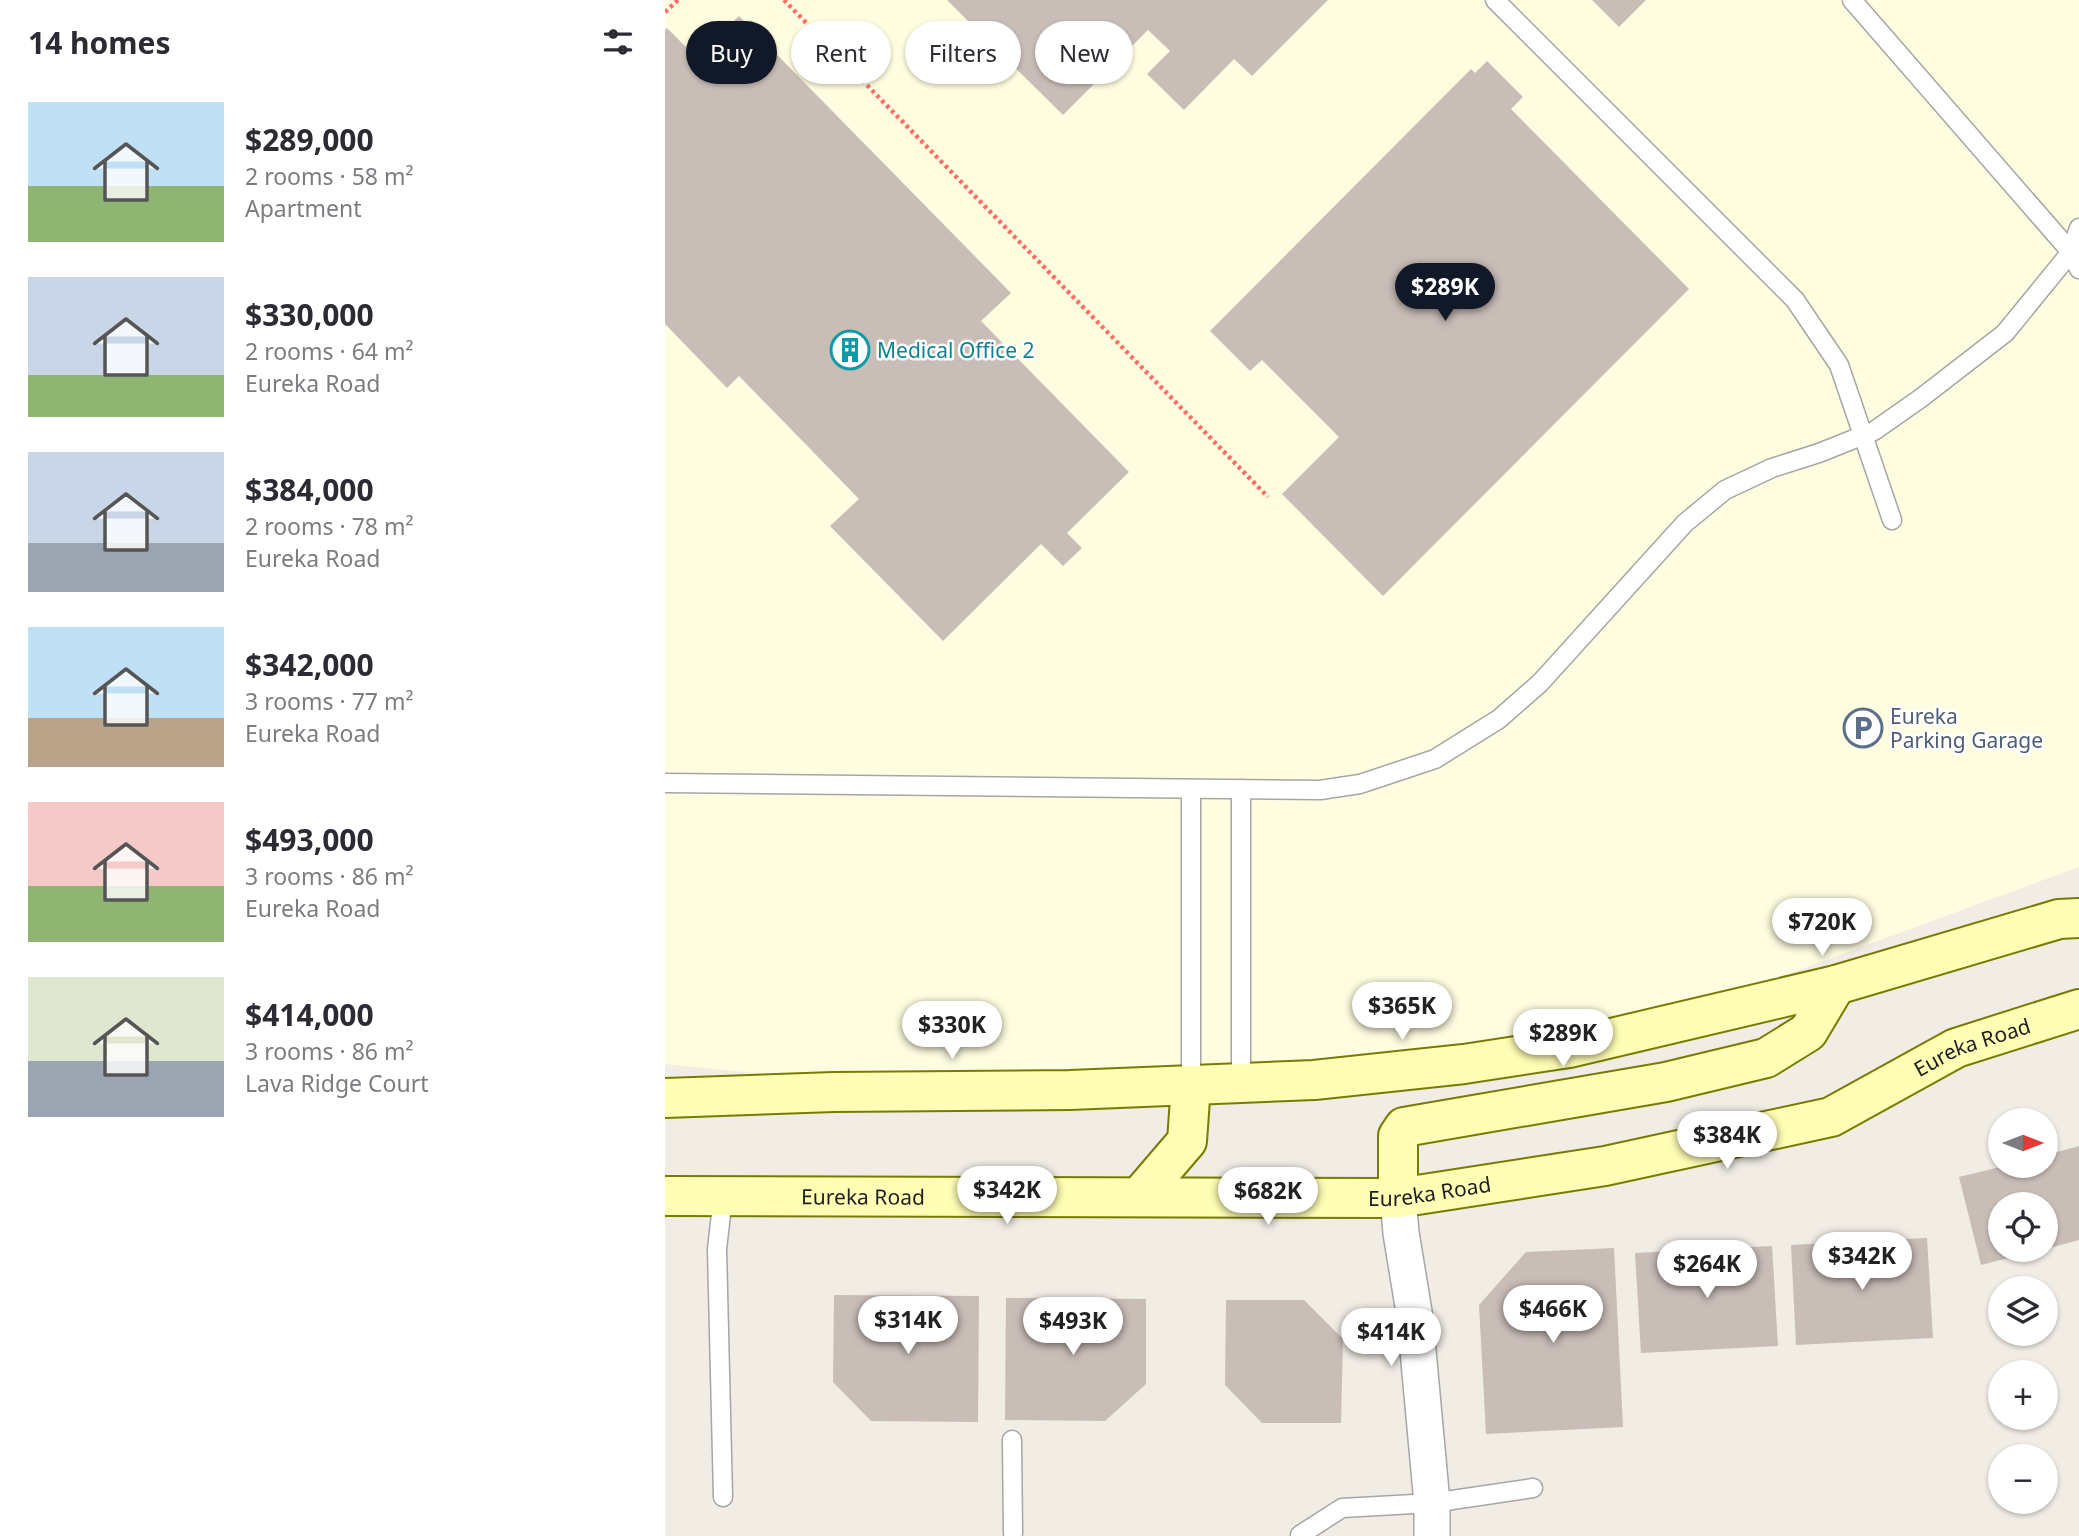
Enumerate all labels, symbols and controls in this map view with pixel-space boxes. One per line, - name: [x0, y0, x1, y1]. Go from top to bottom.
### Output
- chip: Buy: [686, 21, 777, 84]
- chip: Rent: [791, 21, 891, 84]
- chip: Filters: [905, 21, 1021, 84]
- chip: New: [1035, 21, 1133, 84]
- text: 14 homes: [28, 22, 171, 63]
- icon: filters: [599, 23, 637, 61]
- text: $289,000: [245, 119, 374, 160]
- icon: home: [84, 130, 168, 214]
- text: 2 rooms · 58 m²: [245, 160, 414, 192]
- text: Apartment: [245, 192, 362, 224]
- pin: $289K: [1396, 264, 1494, 323]
- text: $289K: [1411, 270, 1479, 302]
- text: $330,000: [245, 294, 374, 335]
- icon: home: [84, 305, 168, 389]
- building icon: Medical Office 2: [829, 329, 871, 371]
- text: 2 rooms · 64 m²: [245, 335, 414, 367]
- place label: Medical Office 2: [877, 336, 1035, 364]
- text: Eureka Road: [245, 367, 380, 399]
- text: $384,000: [245, 469, 374, 510]
- icon: home: [84, 480, 168, 564]
- text: 2 rooms · 78 m²: [245, 510, 414, 542]
- text: Eureka Road: [245, 542, 380, 574]
- text: $342,000: [245, 644, 374, 685]
- icon: home: [84, 655, 168, 739]
- text: 3 rooms · 77 m²: [245, 685, 414, 717]
- place label: Eureka Parking Garage: [1890, 702, 2043, 754]
- parking icon: Eureka Parking Garage: [1842, 707, 1884, 749]
- text: Eureka Road: [245, 717, 380, 749]
- text: $493,000: [245, 819, 374, 860]
- icon: home: [84, 830, 168, 914]
- text: 3 rooms · 86 m²: [245, 860, 414, 892]
- text: Eureka Road: [245, 892, 380, 924]
- pin: $720K: [1773, 898, 1871, 958]
- text: $720K: [1788, 905, 1856, 937]
- pin: $365K: [1353, 982, 1451, 1042]
- text: $365K: [1368, 989, 1436, 1021]
- text: $414,000: [245, 994, 374, 1035]
- pin: $330K: [903, 1002, 1001, 1061]
- icon: home: [84, 1005, 168, 1089]
- text: $330K: [918, 1008, 986, 1040]
- pin: $289K: [1514, 1010, 1612, 1069]
- street label: Eureka Road: [1909, 1011, 2034, 1083]
- text: $289K: [1529, 1016, 1597, 1048]
- text: 3 rooms · 86 m²: [245, 1035, 414, 1067]
- text: Lava Ridge Court: [245, 1067, 428, 1099]
- north arrow: [1988, 1108, 2058, 1178]
- map controls: [1988, 1108, 2058, 1514]
- pin: $384K: [1678, 1112, 1776, 1171]
- text: $384K: [1693, 1118, 1761, 1150]
- pin: $342K: [958, 1166, 1056, 1226]
- pin: $682K: [1219, 1168, 1317, 1227]
- street label: Eureka Road: [1368, 1170, 1493, 1212]
- text: $342K: [973, 1173, 1041, 1205]
- text: $682K: [1234, 1174, 1302, 1206]
- street label: Eureka Road: [801, 1182, 925, 1211]
- button: locate: [1988, 1192, 2058, 1262]
- pin: $342K: [1813, 1232, 1911, 1292]
- text: $342K: [1828, 1239, 1896, 1271]
- pin: $264K: [1658, 1240, 1756, 1300]
- text: $264K: [1673, 1247, 1741, 1279]
- button: layers: [1988, 1276, 2058, 1346]
- pin: $466K: [1504, 1286, 1602, 1345]
- text: $466K: [1519, 1292, 1587, 1324]
- pin: $314K: [859, 1296, 957, 1356]
- pin: $493K: [1024, 1298, 1122, 1357]
- text: $314K: [874, 1303, 942, 1335]
- text: $493K: [1039, 1304, 1107, 1336]
- pin: $414K: [1342, 1308, 1440, 1368]
- text: $414K: [1357, 1315, 1425, 1347]
- button: +: [1988, 1360, 2058, 1430]
- button: −: [1988, 1444, 2058, 1514]

